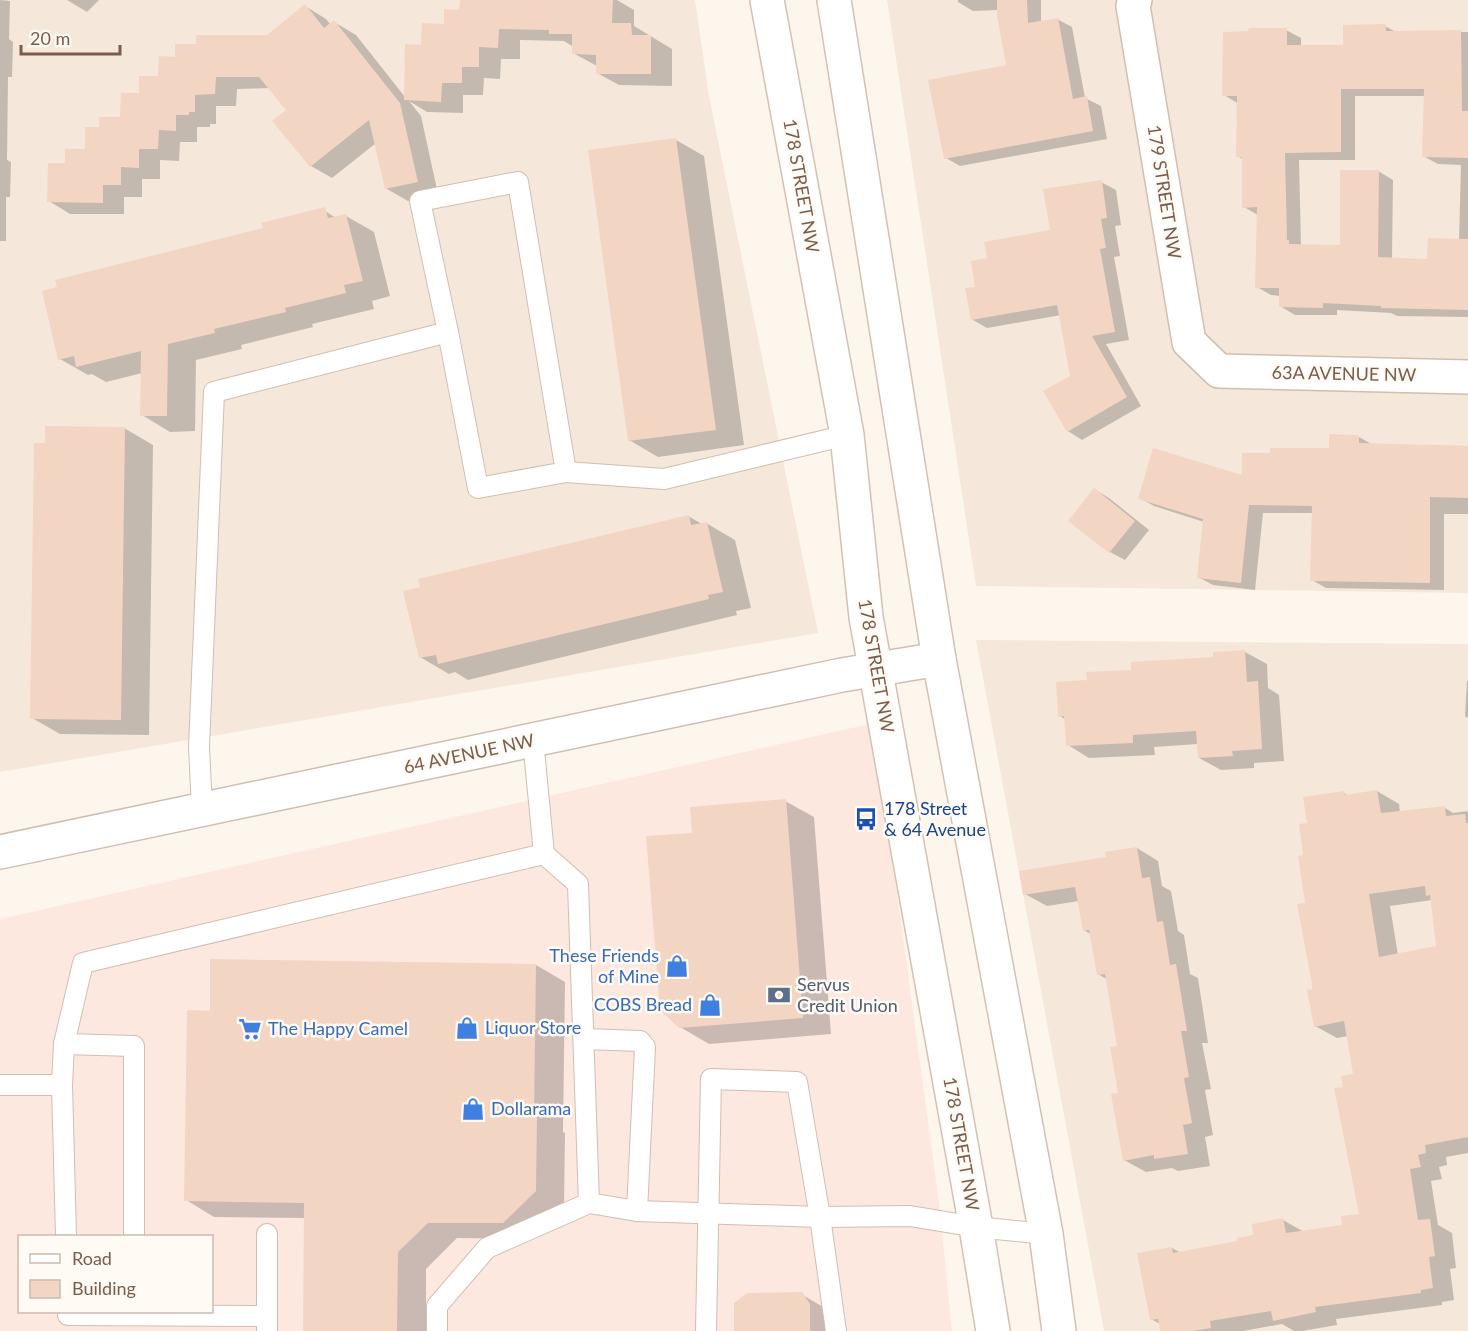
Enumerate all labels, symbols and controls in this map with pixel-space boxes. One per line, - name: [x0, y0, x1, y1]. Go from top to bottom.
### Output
- scale bar: [21, 18, 120, 56]
- text: 20 m: [30, 27, 70, 49]
- street label: 178 STREET NW: [779, 117, 825, 255]
- street label: 179 STREET NW: [1144, 123, 1187, 261]
- street label: 63A AVENUE NW: [1272, 361, 1417, 385]
- street label: 178 STREET NW: [854, 597, 900, 735]
- street label: 64 AVENUE NW: [401, 728, 536, 778]
- place label: 178 Street & 64 Avenue: [884, 797, 986, 840]
- bus stop icon: 178 Street & 64 Avenue: [853, 806, 879, 832]
- place label: These Friends of Mine: [549, 944, 659, 987]
- shop icon: These Friends of Mine: [664, 953, 690, 979]
- place label: Servus Credit Union: [797, 973, 898, 1016]
- bank icon: Servus Credit Union: [766, 982, 792, 1008]
- shop icon: COBS Bread: [697, 992, 723, 1018]
- place label: COBS Bread: [594, 993, 692, 1015]
- shop icon: Liquor Store: [454, 1015, 480, 1041]
- supermarket icon: The Happy Camel: [237, 1016, 263, 1042]
- place label: Liquor Store: [485, 1016, 581, 1038]
- place label: The Happy Camel: [268, 1017, 408, 1039]
- street label: 178 STREET NW: [939, 1075, 985, 1213]
- shop icon: Dollarama: [460, 1096, 486, 1122]
- place label: Dollarama: [491, 1097, 571, 1119]
- legend: [18, 1235, 213, 1313]
- text: Road: [72, 1247, 112, 1269]
- text: Building: [72, 1277, 136, 1299]

